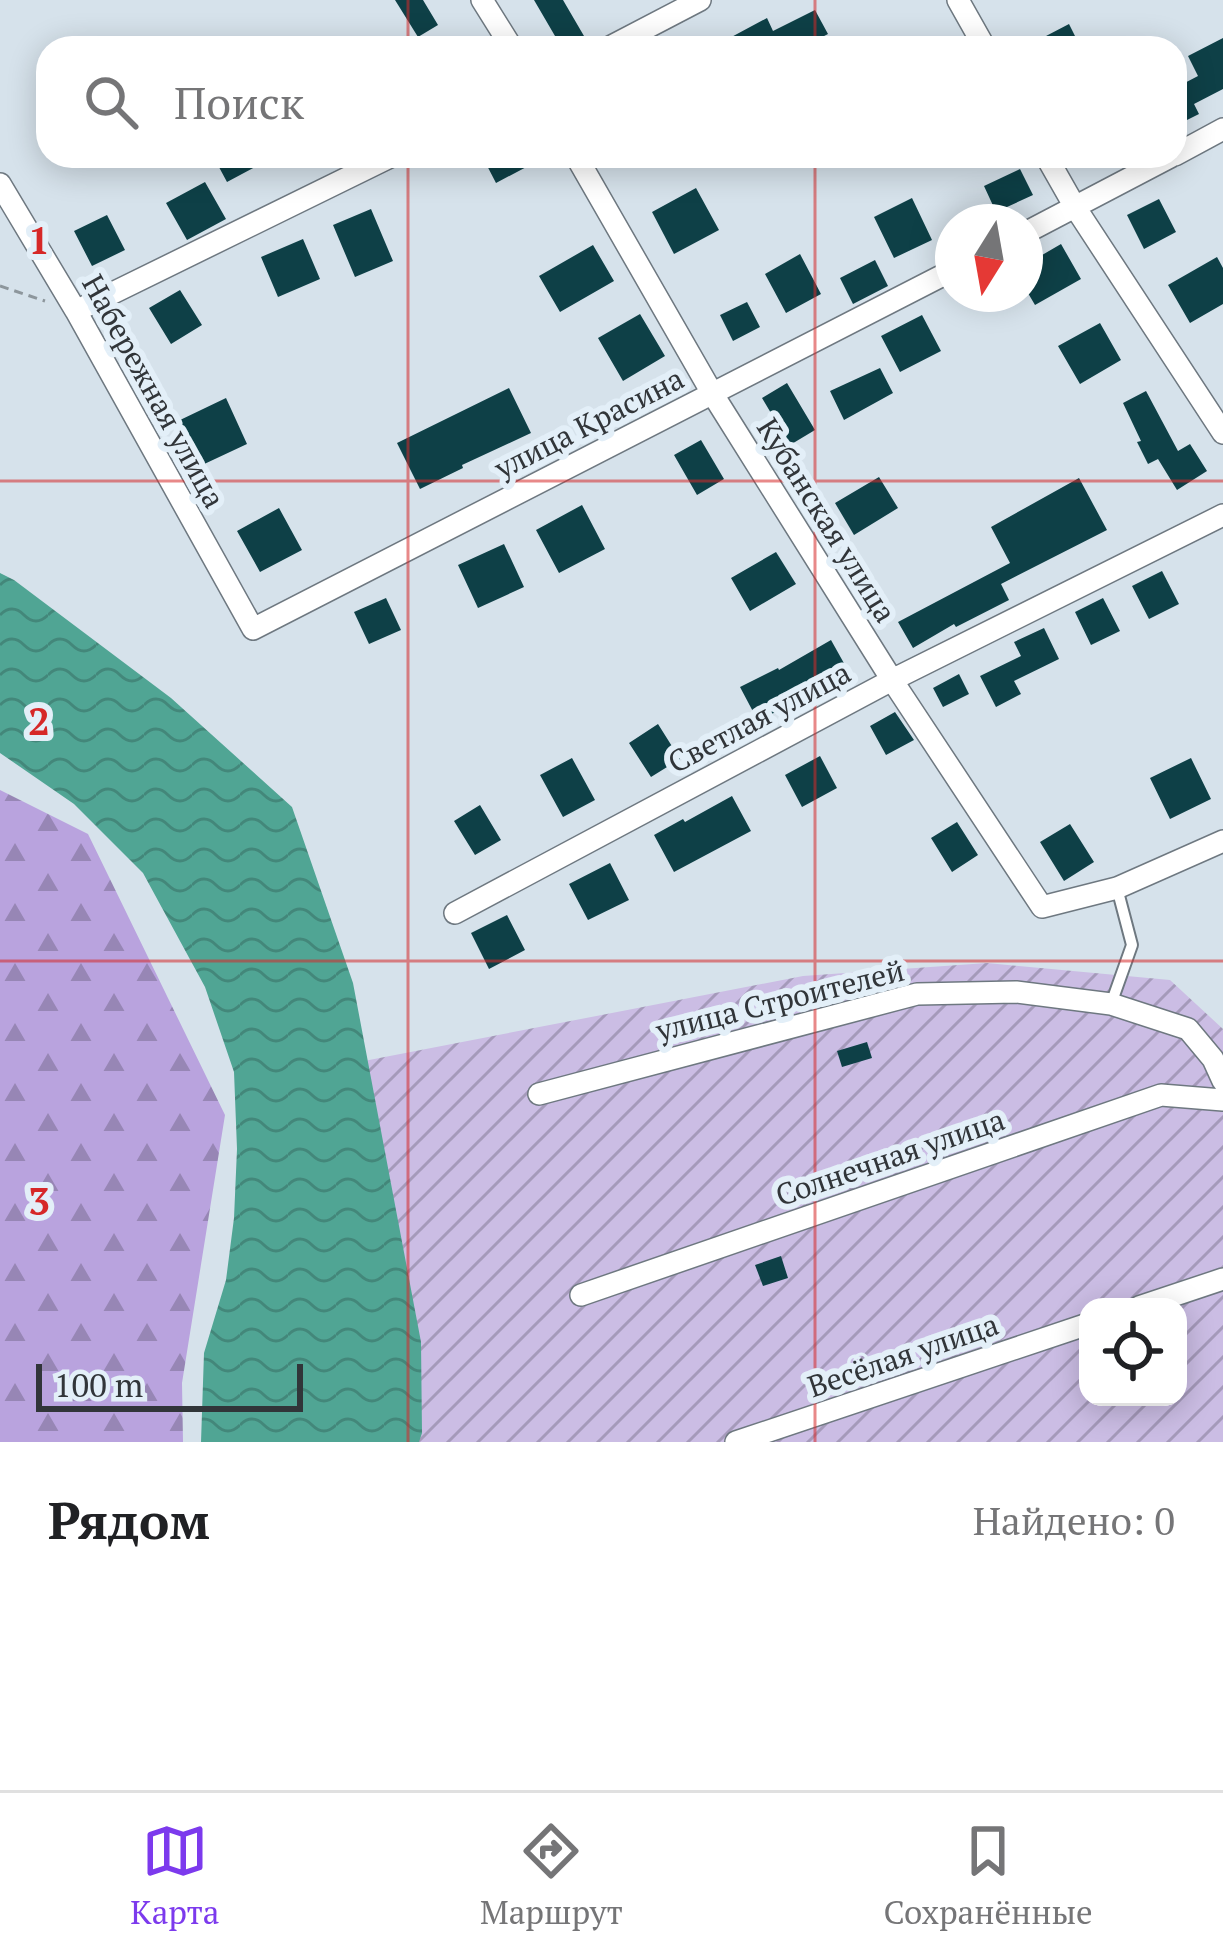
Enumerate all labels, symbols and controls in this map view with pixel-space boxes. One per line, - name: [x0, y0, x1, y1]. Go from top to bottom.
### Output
- search box: [36, 36, 1187, 168]
- icon: search: [78, 69, 144, 135]
- text: Поиск: [174, 72, 304, 132]
- north arrow: [935, 204, 1043, 312]
- text: 1: [28, 213, 50, 265]
- street label: Набережная улица: [73, 267, 235, 515]
- street label: улица Красина: [487, 358, 690, 488]
- street label: Кубанская улица: [748, 410, 906, 630]
- street label: Светлая улица: [661, 652, 857, 782]
- text: 2: [28, 694, 50, 746]
- street label: улица Строителей: [651, 950, 908, 1050]
- street label: Солнечная улица: [770, 1099, 1010, 1215]
- text: 3: [28, 1174, 50, 1226]
- map controls: [1079, 1298, 1187, 1406]
- button: locate: [1079, 1298, 1187, 1406]
- street label: Весёлая улица: [802, 1304, 1004, 1406]
- scale bar: [36, 1358, 303, 1411]
- text: 100 m: [54, 1363, 143, 1406]
- text: Рядом: [48, 1486, 210, 1554]
- text: Найдено: 0: [973, 1494, 1175, 1546]
- tab: Карта: [130, 1818, 219, 1933]
- tab: Маршрут: [480, 1818, 623, 1933]
- tab: Сохранённые: [884, 1818, 1093, 1933]

